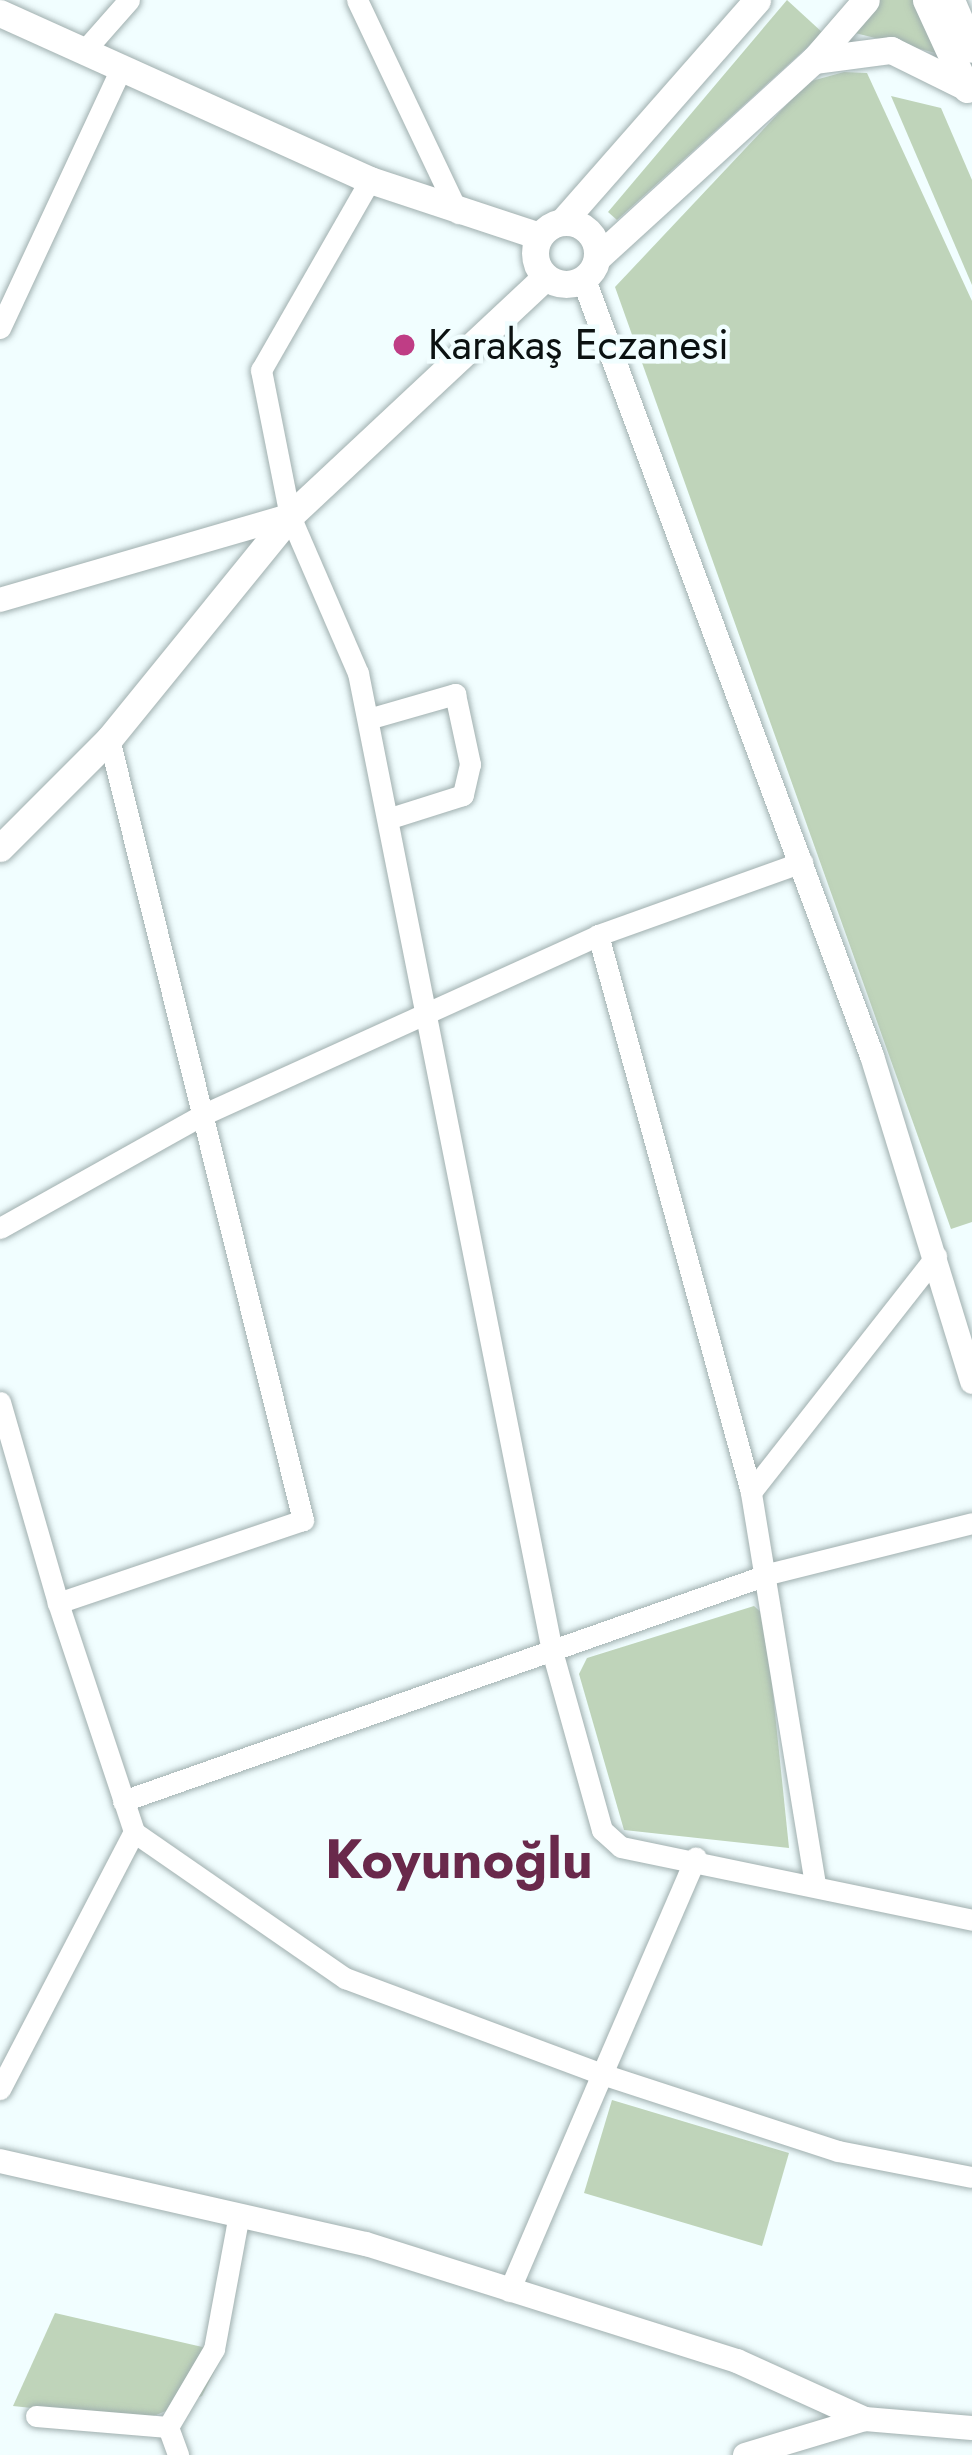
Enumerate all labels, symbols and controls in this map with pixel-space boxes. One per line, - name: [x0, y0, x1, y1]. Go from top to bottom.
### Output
- place label: Karakaş Eczanesi: [428, 320, 729, 370]
- marker: Karakaş Eczanesi: [391, 332, 417, 358]
- district label: Koyunoğlu: [325, 1827, 593, 1891]

